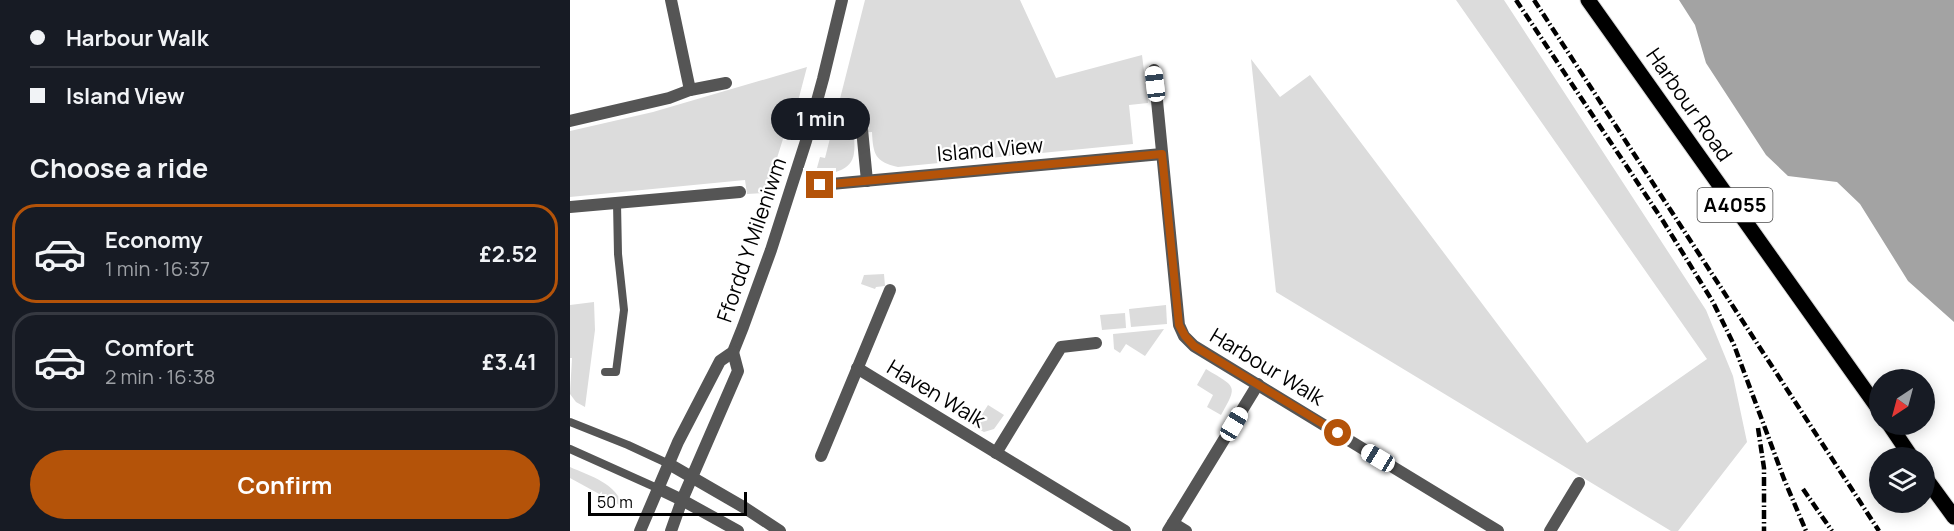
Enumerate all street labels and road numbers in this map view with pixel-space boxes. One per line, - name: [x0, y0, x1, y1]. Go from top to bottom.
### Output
- street label: Harbour Road: [1640, 42, 1739, 167]
- street label: Island View: [936, 130, 1044, 168]
- street label: Ffordd Y Mileniwm: [710, 154, 792, 326]
- road number: A4055: [1698, 188, 1772, 222]
- street label: Harbour Walk: [1205, 321, 1330, 412]
- street label: Haven Walk: [882, 353, 991, 434]

